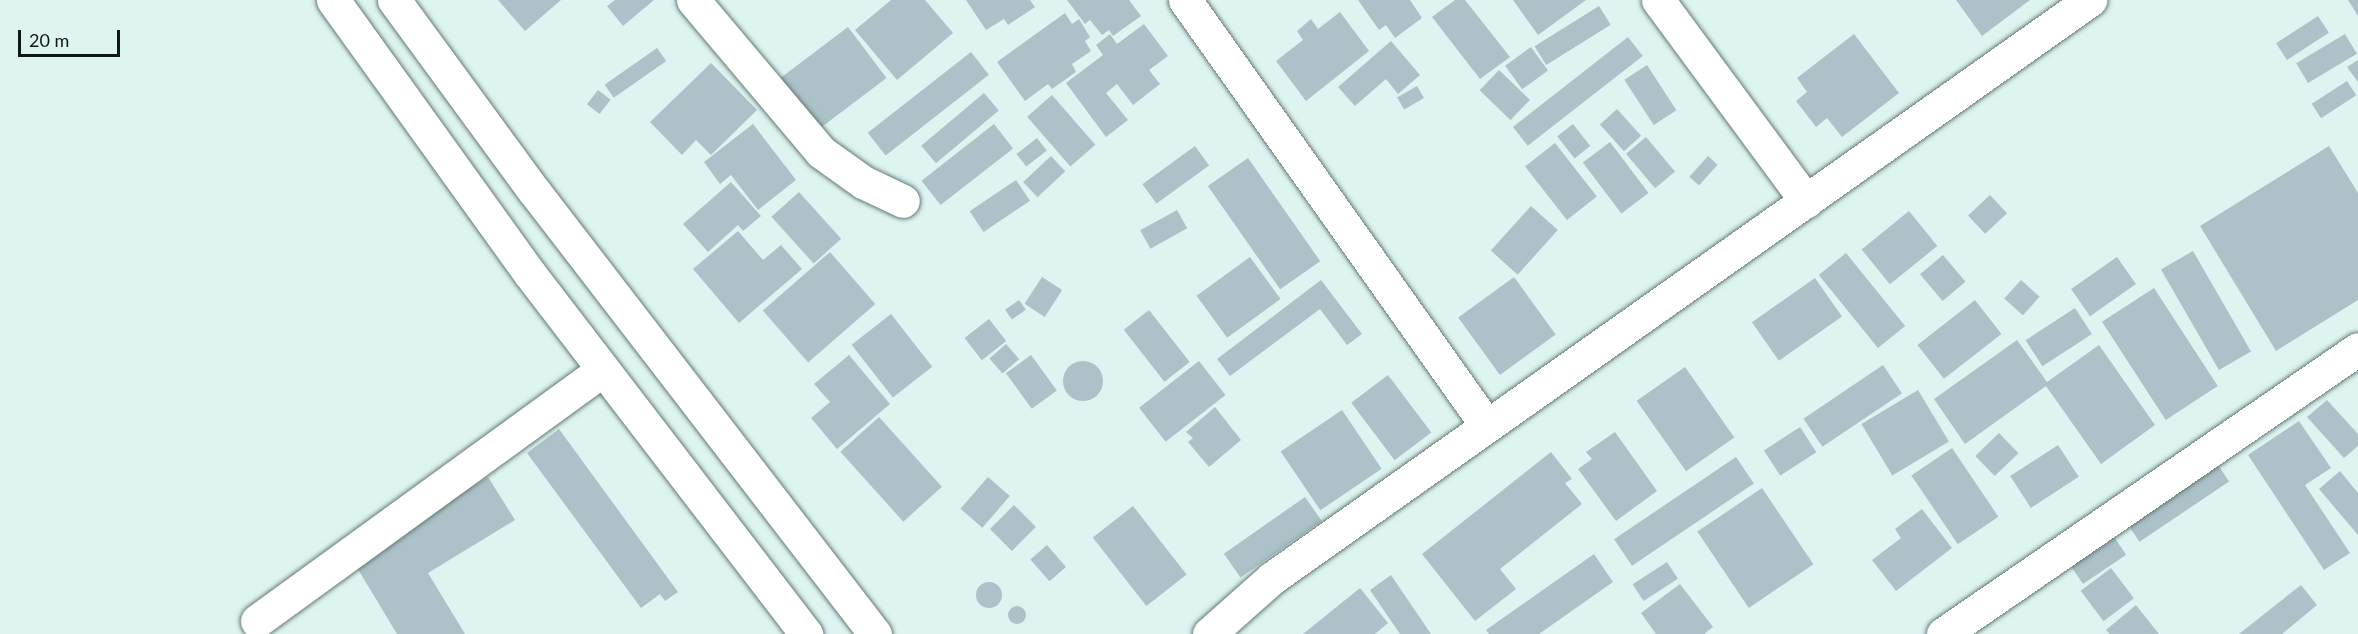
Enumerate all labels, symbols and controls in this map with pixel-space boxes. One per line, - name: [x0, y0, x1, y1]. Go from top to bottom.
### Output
- scale bar: [21, 18, 123, 56]
- text: 20 m: [29, 29, 69, 51]

